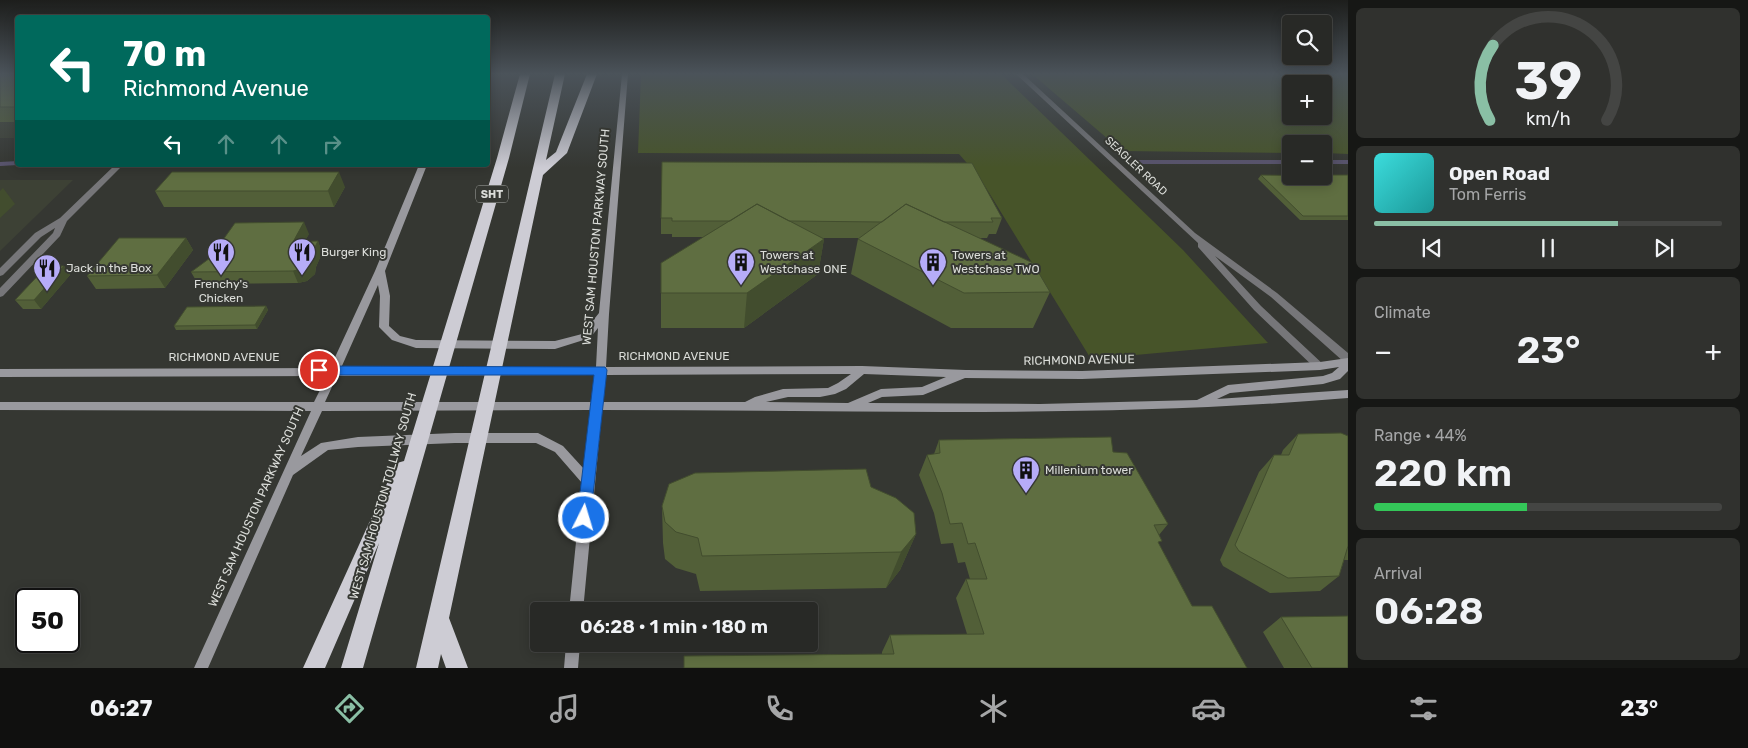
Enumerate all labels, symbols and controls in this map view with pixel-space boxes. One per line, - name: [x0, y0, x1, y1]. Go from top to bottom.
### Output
- map controls: [1282, 15, 1332, 185]
- button: search: [1282, 15, 1332, 65]
- text: 70 m: [123, 33, 206, 75]
- icon: left: [40, 35, 105, 100]
- text: 39: [1514, 50, 1582, 112]
- text: Richmond Avenue: [123, 75, 309, 102]
- button: +: [1282, 75, 1332, 125]
- text: km/h: [1526, 108, 1570, 129]
- street label: WEST SAM HOUSTON PARKWAY SOUTH: [580, 128, 612, 346]
- icon: left: [159, 130, 187, 158]
- icon: ahead: [212, 130, 240, 158]
- icon: ahead: [265, 130, 293, 158]
- icon: right: [318, 130, 346, 158]
- street label: SEAGLER ROAD: [1102, 134, 1170, 198]
- button: −: [1282, 135, 1332, 185]
- text: Open Road: [1449, 162, 1550, 185]
- road number: SHT: [476, 185, 508, 202]
- text: Tom Ferris: [1449, 185, 1526, 204]
- icon: previous: [1418, 234, 1446, 262]
- icon: pause: [1534, 234, 1562, 262]
- icon: next: [1650, 234, 1678, 262]
- restaurant icon: Frenchy's Chicken: [206, 237, 236, 276]
- restaurant icon: Burger King: [287, 237, 317, 276]
- place label: Burger King: [321, 245, 386, 259]
- building icon: Towers at Westchase ONE: [726, 247, 756, 286]
- building icon: Towers at Westchase TWO: [918, 247, 948, 286]
- place label: Towers at Westchase ONE: [760, 248, 847, 276]
- place label: Towers at Westchase TWO: [952, 248, 1040, 276]
- restaurant icon: Jack in the Box: [32, 253, 62, 292]
- place label: Jack in the Box: [66, 261, 152, 275]
- place label: Frenchy's Chicken: [194, 277, 248, 305]
- text: Climate: [1374, 303, 1431, 322]
- text: 23°: [1516, 327, 1580, 373]
- text: −: [1374, 335, 1392, 368]
- text: +: [1705, 335, 1722, 368]
- pin: [298, 349, 340, 391]
- street label: RICHMOND AVENUE: [618, 349, 730, 363]
- street label: RICHMOND AVENUE: [168, 350, 280, 364]
- street label: RICHMOND AVENUE: [1023, 352, 1135, 368]
- icon: arrive: [305, 356, 333, 384]
- street label: WEST SAM HOUSTON TOLLWAY SOUTH: [347, 391, 419, 601]
- street label: WEST SAM HOUSTON PARKWAY SOUTH: [205, 405, 307, 609]
- text: Range · 44%: [1374, 426, 1467, 445]
- text: 220 km: [1374, 450, 1512, 496]
- building icon: Millenium tower: [1011, 455, 1041, 494]
- place label: Millenium tower: [1045, 463, 1133, 477]
- position arrow: [557, 491, 609, 543]
- text: Arrival: [1374, 564, 1422, 583]
- speed limit sign: 50: [15, 588, 80, 653]
- text: 06:28: [1374, 588, 1484, 634]
- text: 06:28 · 1 min · 180 m: [580, 615, 768, 638]
- icon: directions: [332, 691, 367, 726]
- icon: music: [547, 691, 582, 726]
- icon: phone: [762, 691, 797, 726]
- icon: climate: [976, 691, 1011, 726]
- icon: car: [1191, 691, 1226, 726]
- icon: filters: [1406, 691, 1441, 726]
- text: 06:27: [90, 695, 152, 722]
- text: 23°: [1620, 695, 1658, 722]

